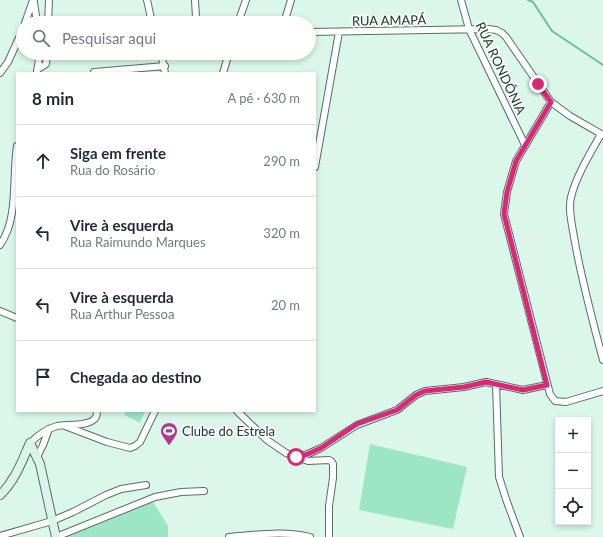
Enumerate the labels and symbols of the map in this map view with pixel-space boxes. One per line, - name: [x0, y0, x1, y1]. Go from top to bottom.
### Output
- street label: RUA AMAPÁ: [352, 11, 426, 29]
- street label: RUA RONDÔNIA: [473, 19, 530, 117]
- route end: [529, 75, 547, 93]
- sports icon: Clube do Estrela: [159, 421, 179, 446]
- place label: Clube do Estrela: [182, 423, 275, 439]
- route start: [287, 448, 305, 466]

